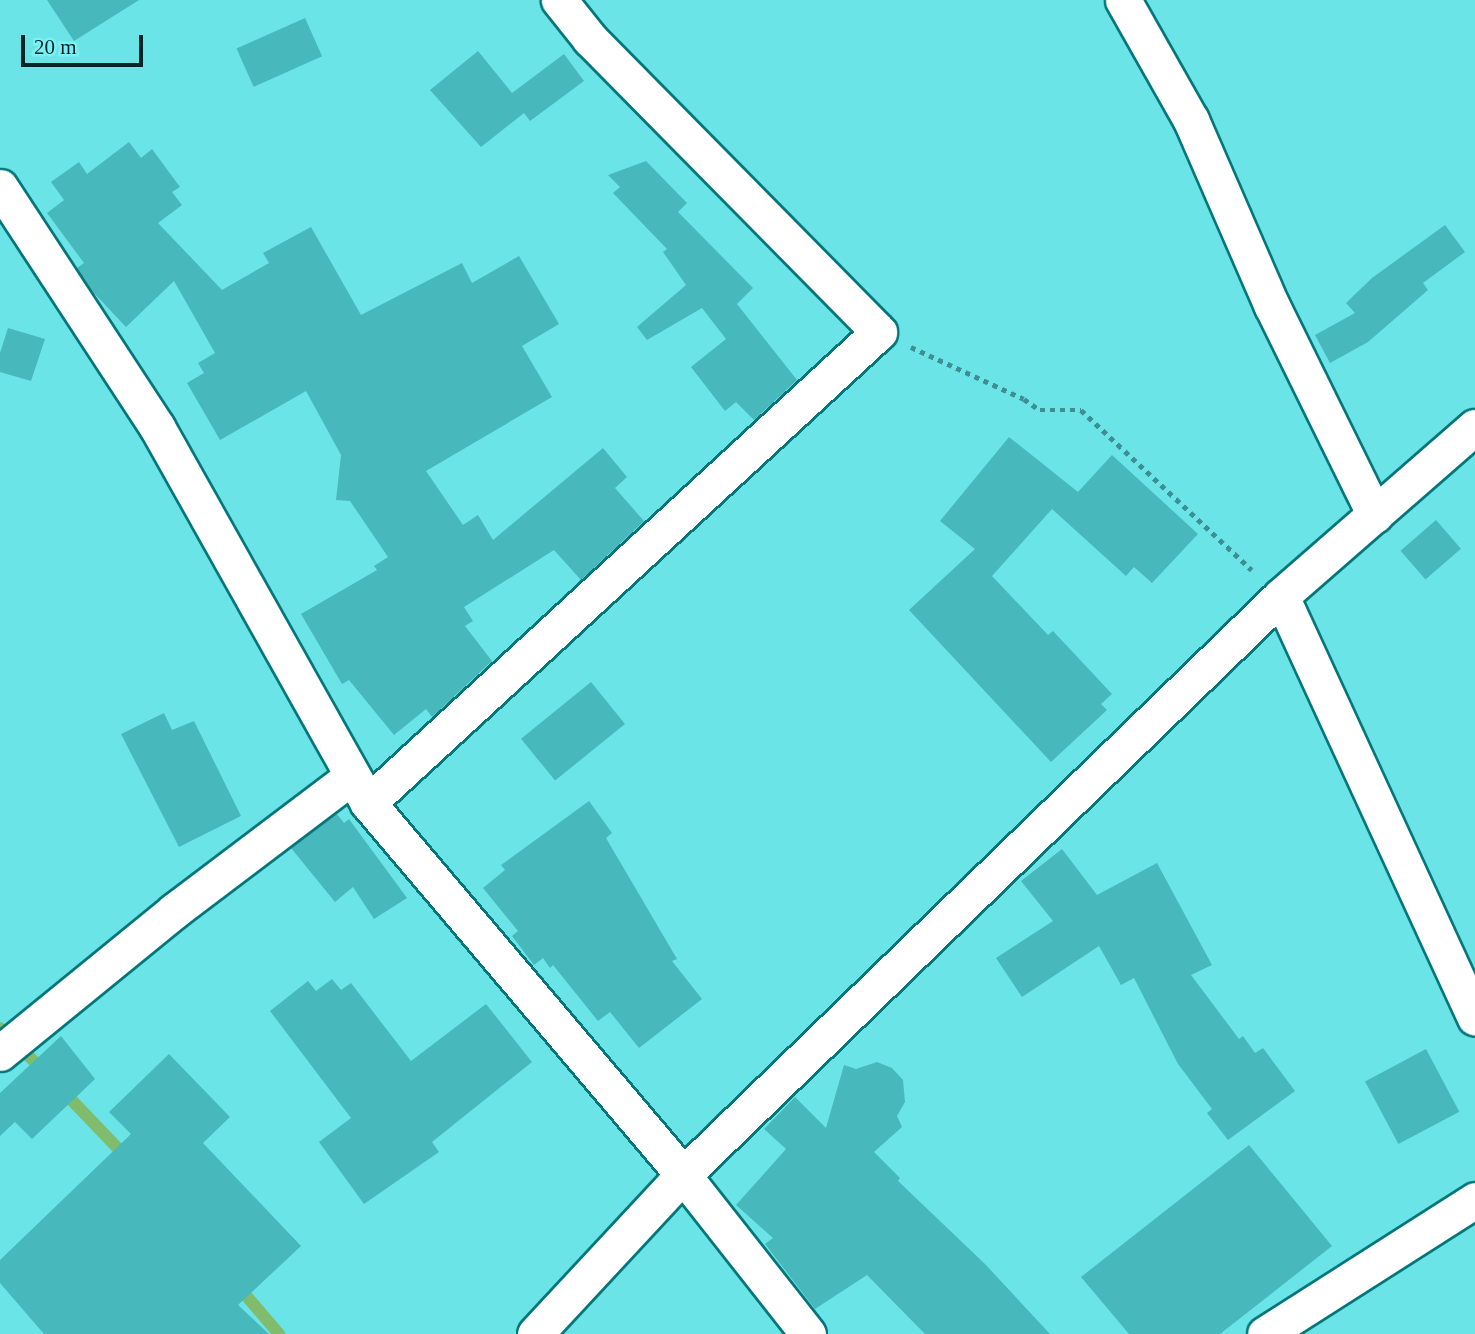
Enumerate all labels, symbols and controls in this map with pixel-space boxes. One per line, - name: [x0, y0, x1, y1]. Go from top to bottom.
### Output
- scale bar: [24, 21, 147, 65]
- text: 20 m: [34, 35, 77, 59]

